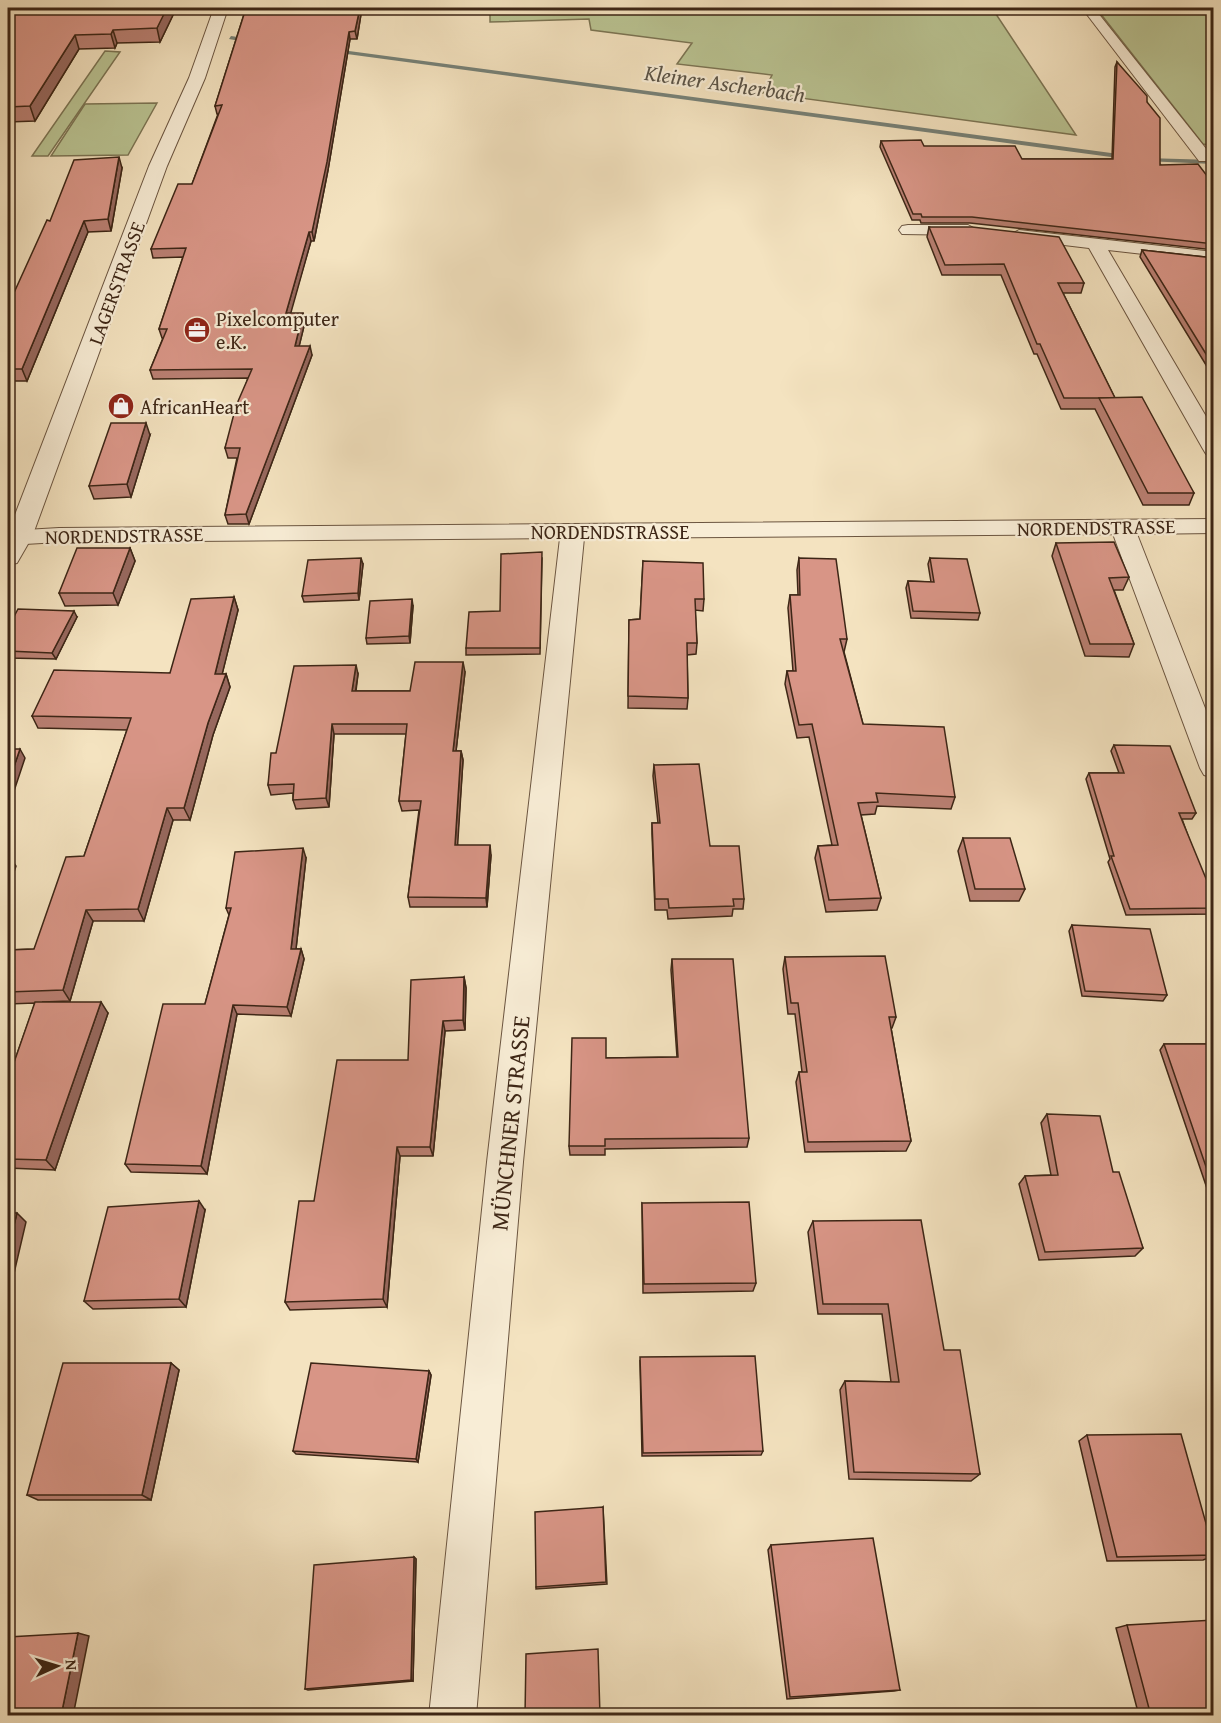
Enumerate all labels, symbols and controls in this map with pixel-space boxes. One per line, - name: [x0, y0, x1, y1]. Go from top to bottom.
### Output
- water label: Kleiner Ascherbach: [642, 56, 807, 110]
- street label: LAGERSTRASSE: [80, 217, 152, 349]
- place label: Pixelcomputer e.K.: [216, 304, 339, 356]
- office icon: Pixelcomputer e.K.: [182, 315, 212, 345]
- shop icon: AfricanHeart: [106, 391, 136, 421]
- place label: AfricanHeart: [140, 392, 249, 421]
- street label: NORDENDSTRASSE: [1017, 511, 1175, 543]
- street label: NORDENDSTRASSE: [531, 517, 689, 546]
- street label: NORDENDSTRASSE: [45, 519, 203, 551]
- street label: MÜNCHNER STRASSE: [481, 1014, 539, 1232]
- north arrow: [27, 1636, 87, 1696]
- text: N: [60, 1659, 84, 1671]

